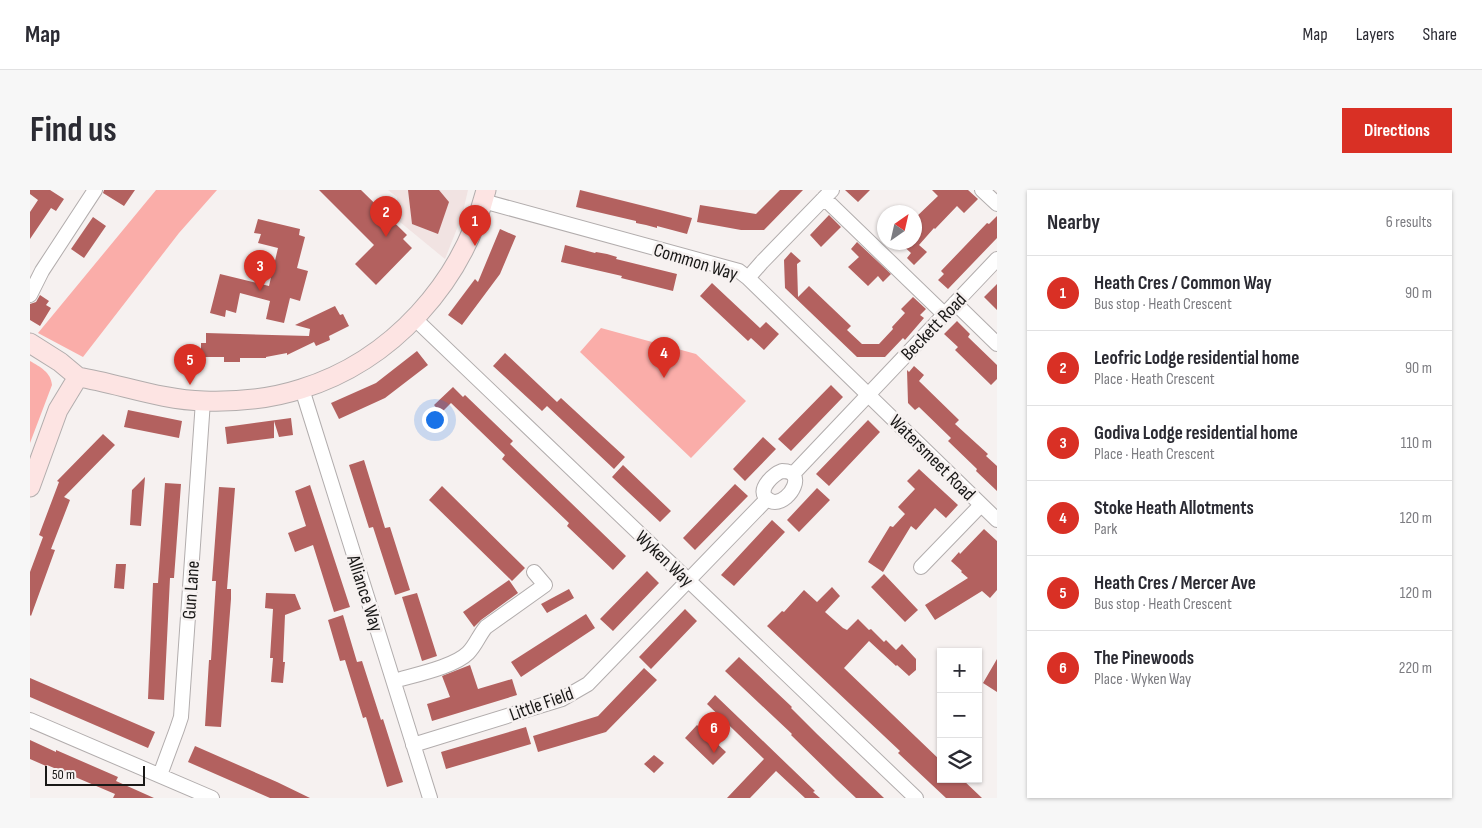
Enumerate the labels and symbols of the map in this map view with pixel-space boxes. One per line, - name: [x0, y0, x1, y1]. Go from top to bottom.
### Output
- pin: 2: [370, 196, 402, 237]
- pin: 1: [459, 205, 491, 246]
- north arrow: [877, 205, 922, 250]
- street label: Common Way: [651, 239, 741, 286]
- pin: 3: [244, 250, 276, 291]
- street label: Beckett Road: [896, 289, 972, 365]
- pin: 4: [648, 337, 680, 378]
- pin: 5: [174, 344, 206, 385]
- your location: [422, 407, 448, 433]
- street label: Watersmeet Road: [884, 410, 980, 506]
- street label: Wyken Way: [630, 526, 698, 593]
- street label: Alliance Way: [341, 551, 388, 635]
- street label: Gun Lane: [178, 560, 205, 620]
- street label: Little Field: [506, 682, 577, 727]
- pin: 6: [698, 712, 730, 753]
- scale bar: [45, 763, 145, 786]

